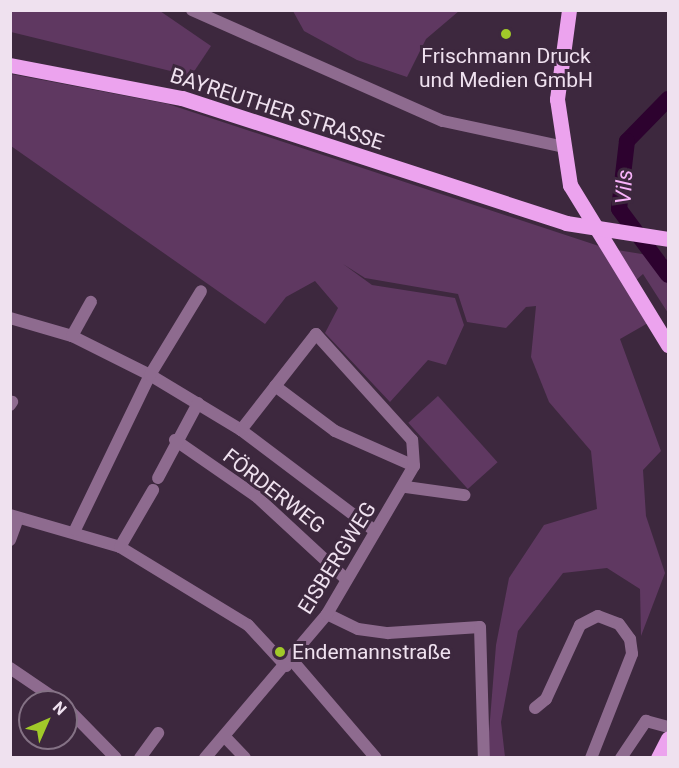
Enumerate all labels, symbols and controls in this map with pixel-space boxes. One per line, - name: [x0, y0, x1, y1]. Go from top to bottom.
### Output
- marker: Frischmann Druck und Medien GmbH: [499, 27, 513, 41]
- place label: Frischmann Druck und Medien GmbH: [419, 43, 593, 93]
- street label: BAYREUTHER STRASSE: [167, 63, 387, 155]
- water label: Vils: [610, 169, 638, 205]
- street label: FÖRDERWEG: [218, 443, 330, 539]
- street label: EISBERGWEG: [293, 497, 381, 619]
- place label: Endemannstraße: [292, 639, 451, 665]
- marker: Endemannstraße: [273, 645, 287, 659]
- north arrow: [18, 690, 78, 750]
- text: N: [49, 698, 70, 719]

